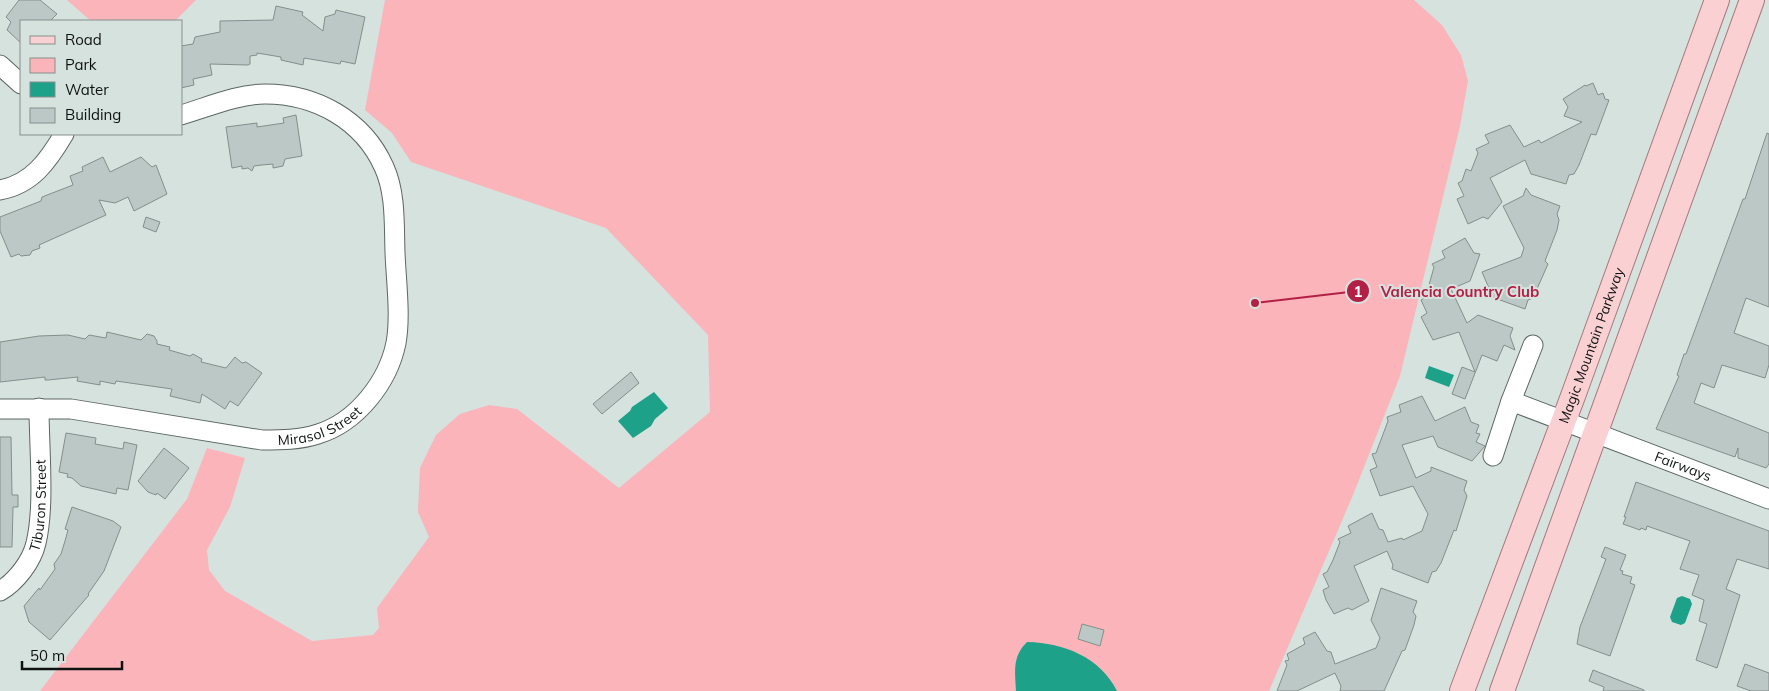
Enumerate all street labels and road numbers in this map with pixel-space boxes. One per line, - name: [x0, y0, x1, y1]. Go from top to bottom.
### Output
- street label: Magic Mountain Parkway: [1555, 264, 1628, 426]
- street label: Mirasol Street: [277, 402, 365, 449]
- street label: Fairways: [1652, 447, 1714, 485]
- street label: Tiburon Street: [25, 459, 50, 554]

